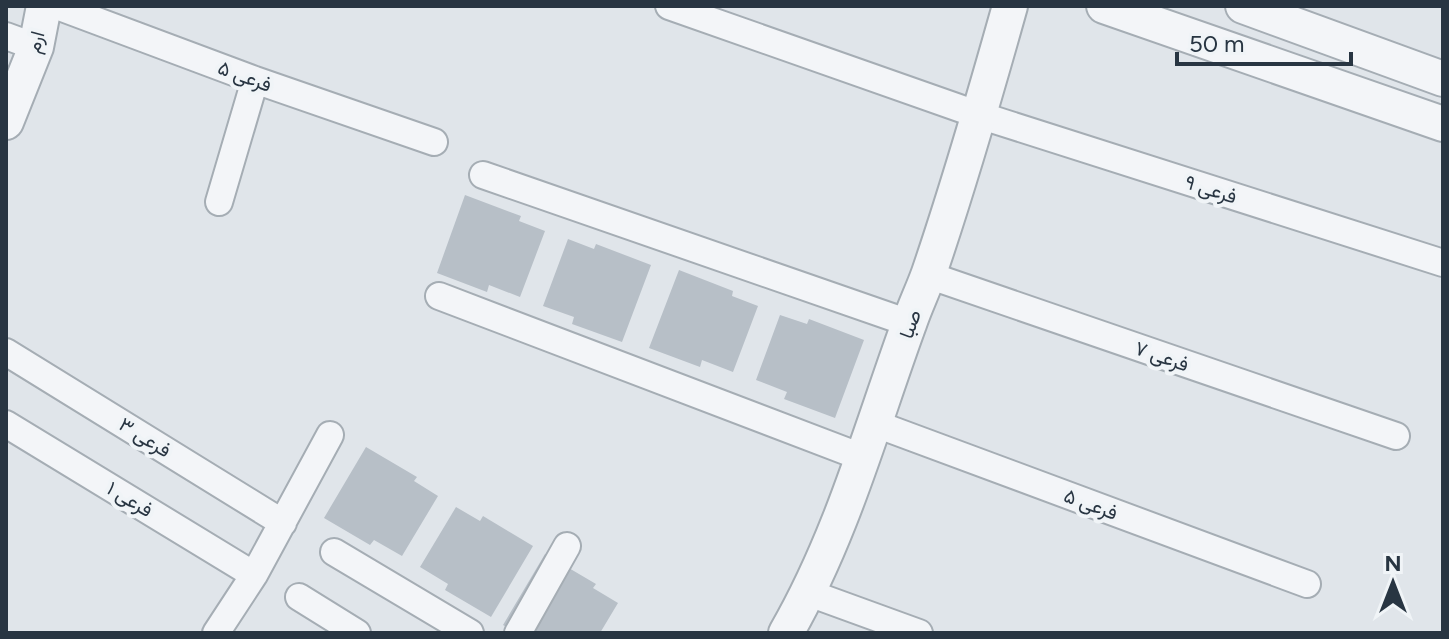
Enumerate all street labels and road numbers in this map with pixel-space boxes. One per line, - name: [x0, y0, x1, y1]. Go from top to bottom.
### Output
- street label: ارم: [21, 28, 50, 56]
- street label: فرعی ۵: [214, 55, 275, 98]
- street label: فرعی ۹: [1182, 169, 1240, 210]
- street label: صبا: [894, 306, 926, 342]
- street label: فرعی ۷: [1132, 336, 1192, 377]
- street label: فرعی ۳: [114, 412, 175, 463]
- street label: فرعی ۱: [102, 476, 157, 523]
- street label: فرعی ۵: [1060, 483, 1121, 526]

